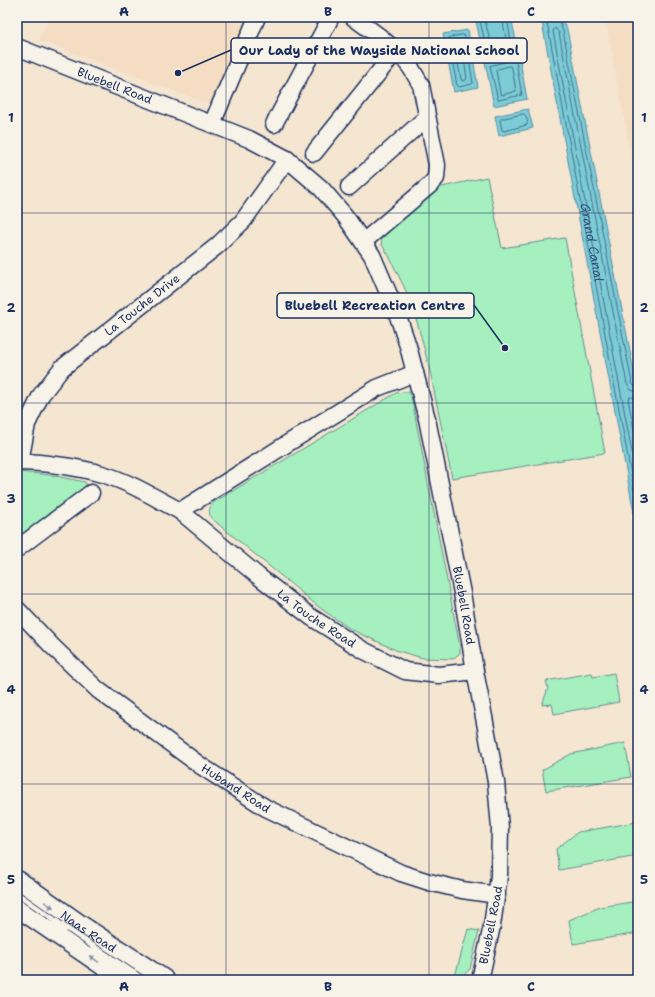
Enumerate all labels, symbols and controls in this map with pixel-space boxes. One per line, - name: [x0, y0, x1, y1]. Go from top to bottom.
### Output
- text: A: [119, 3, 129, 20]
- text: B: [324, 3, 332, 20]
- text: C: [527, 3, 535, 20]
- callout: Our Lady of the Wayside National School: [231, 38, 527, 63]
- text: Our Lady of the Wayside National School: [239, 42, 520, 59]
- street label: Bluebell Road: [75, 64, 155, 108]
- text: 1: [8, 109, 14, 126]
- text: 1: [641, 109, 647, 126]
- water label: Grand Canal: [577, 201, 608, 283]
- street label: La Touche Drive: [101, 270, 183, 340]
- callout: Bluebell Recreation Centre: [277, 293, 474, 318]
- text: Bluebell Recreation Centre: [285, 297, 466, 314]
- text: 2: [6, 299, 16, 316]
- text: 2: [639, 299, 649, 316]
- text: 3: [6, 490, 16, 507]
- text: 3: [639, 490, 649, 507]
- street label: Bluebell Road: [449, 565, 479, 646]
- street label: La Touche Road: [274, 586, 359, 652]
- text: 4: [6, 681, 16, 698]
- text: 4: [639, 681, 649, 698]
- street label: Huband Road: [198, 760, 274, 817]
- text: 5: [7, 871, 15, 888]
- text: 5: [640, 871, 648, 888]
- street label: Bluebell Road: [476, 884, 507, 966]
- one-way arrow: [43, 901, 54, 909]
- street label: Naas Road: [57, 907, 120, 956]
- one-way arrow: [88, 955, 100, 962]
- text: A: [119, 978, 129, 995]
- text: B: [324, 978, 332, 995]
- text: C: [527, 978, 535, 995]

